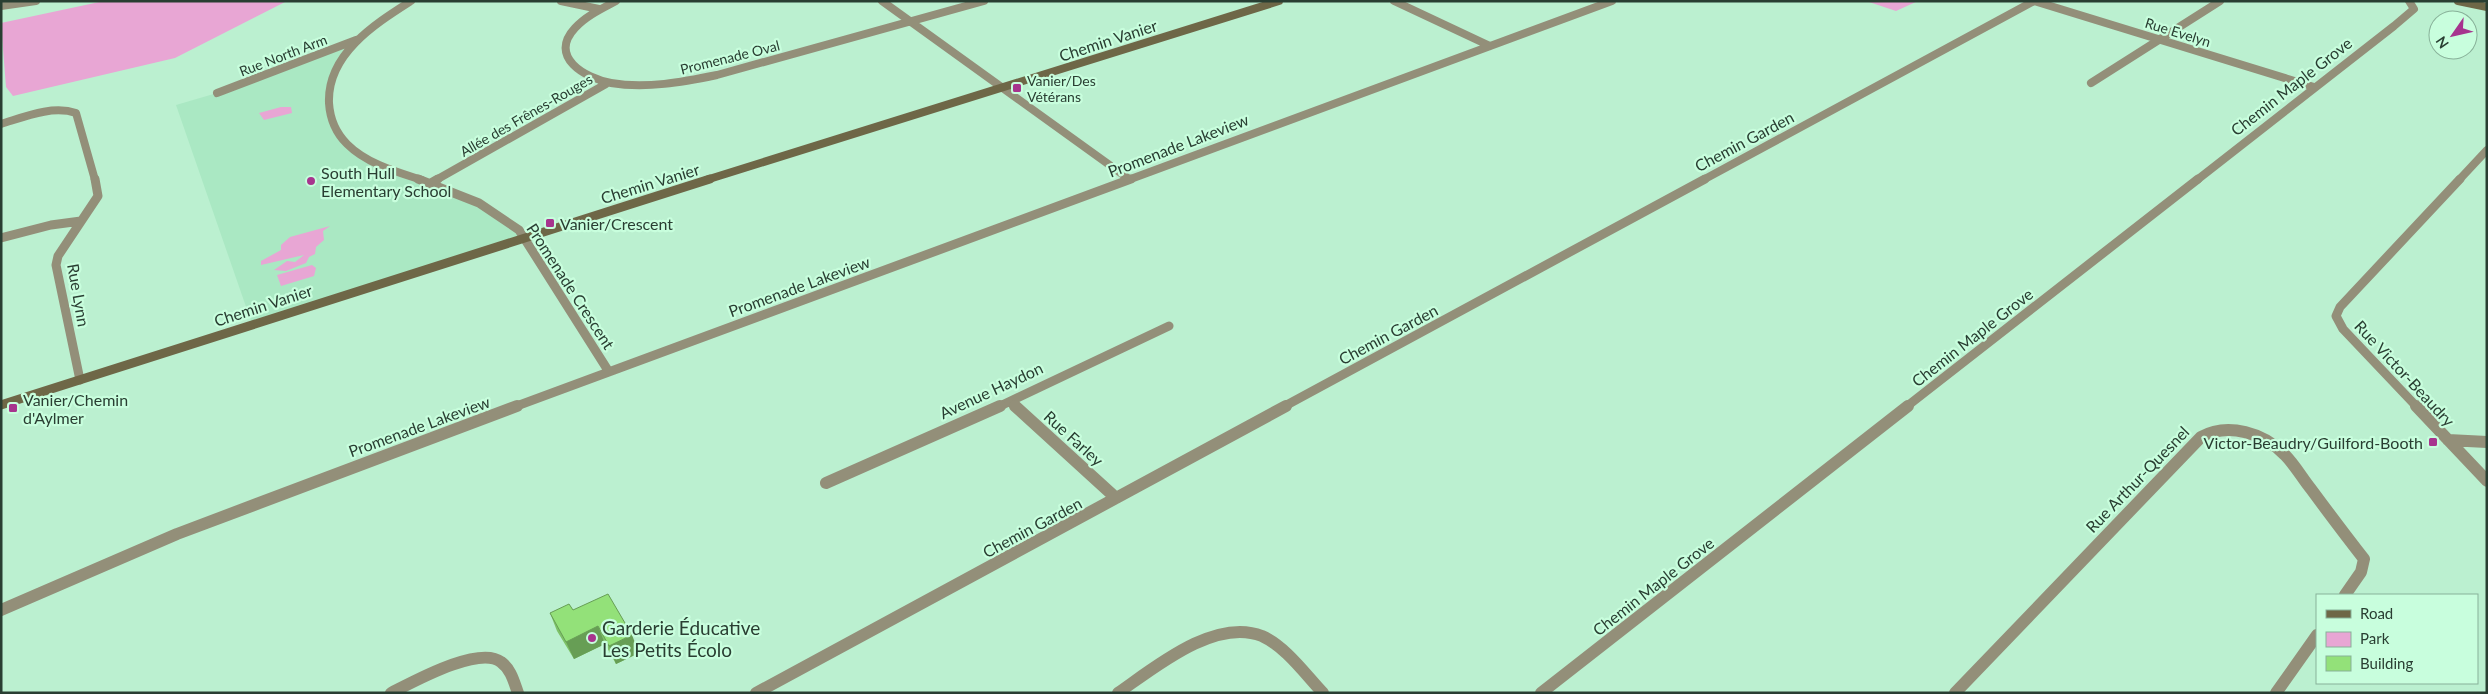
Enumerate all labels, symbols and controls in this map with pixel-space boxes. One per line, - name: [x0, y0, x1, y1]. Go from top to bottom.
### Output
- north arrow: [2428, 10, 2478, 60]
- street label: Rue Evelyn: [2143, 14, 2213, 50]
- street label: Chemin Vanier: [1056, 15, 1160, 65]
- street label: Rue North Arm: [237, 30, 329, 80]
- street label: Chemin Maple Grove: [2227, 33, 2355, 139]
- text: N: [2432, 33, 2452, 52]
- street label: Promenade Oval: [678, 36, 782, 78]
- street label: Allée des Frênes-Rouges: [457, 70, 595, 160]
- place label: Vanier/Des Vétérans: [1027, 72, 1096, 105]
- marker: Vanier/Des Vétérans: [1011, 82, 1023, 94]
- street label: Chemin Garden: [1691, 107, 1797, 175]
- street label: Promenade Lakeview: [1105, 109, 1251, 181]
- street label: Chemin Vanier: [598, 159, 702, 207]
- place label: South Hull Elementary School: [321, 163, 451, 200]
- marker: South Hull Elementary School: [305, 175, 317, 187]
- place label: Vanier/Crescent: [560, 214, 673, 233]
- marker: Vanier/Crescent: [544, 217, 556, 229]
- street label: Promenade Crescent: [523, 220, 619, 353]
- street label: Promenade Lakeview: [726, 251, 873, 320]
- street label: Rue Lynn: [64, 262, 94, 328]
- street label: Chemin Vanier: [211, 280, 315, 330]
- street label: Chemin Maple Grove: [1908, 284, 2036, 390]
- street label: Chemin Garden: [1335, 300, 1441, 368]
- street label: Rue Victor-Beaudry: [2351, 316, 2459, 430]
- street label: Avenue Haydon: [936, 358, 1046, 422]
- place label: Vanier/Chemin d'Aylmer: [23, 390, 128, 427]
- street label: Promenade Lakeview: [346, 391, 493, 460]
- marker: Vanier/Chemin d'Aylmer: [7, 402, 19, 414]
- street label: Rue Farley: [1040, 406, 1108, 470]
- street label: Rue Arthur-Quesnel: [2081, 422, 2193, 536]
- place label: Victor-Beaudry/Guilford-Booth: [2204, 433, 2423, 452]
- marker: Victor-Beaudry/Guilford-Booth: [2427, 436, 2439, 448]
- street label: Chemin Garden: [979, 493, 1085, 561]
- street label: Chemin Maple Grove: [1589, 533, 1717, 639]
- legend: [2316, 594, 2478, 684]
- text: Road: [2360, 604, 2393, 622]
- place label: Garderie Éducative Les Petits Écolo: [602, 616, 760, 661]
- text: Park: [2360, 629, 2390, 647]
- marker: Garderie Éducative Les Petits Écolo: [586, 632, 598, 644]
- text: Building: [2360, 654, 2413, 672]

